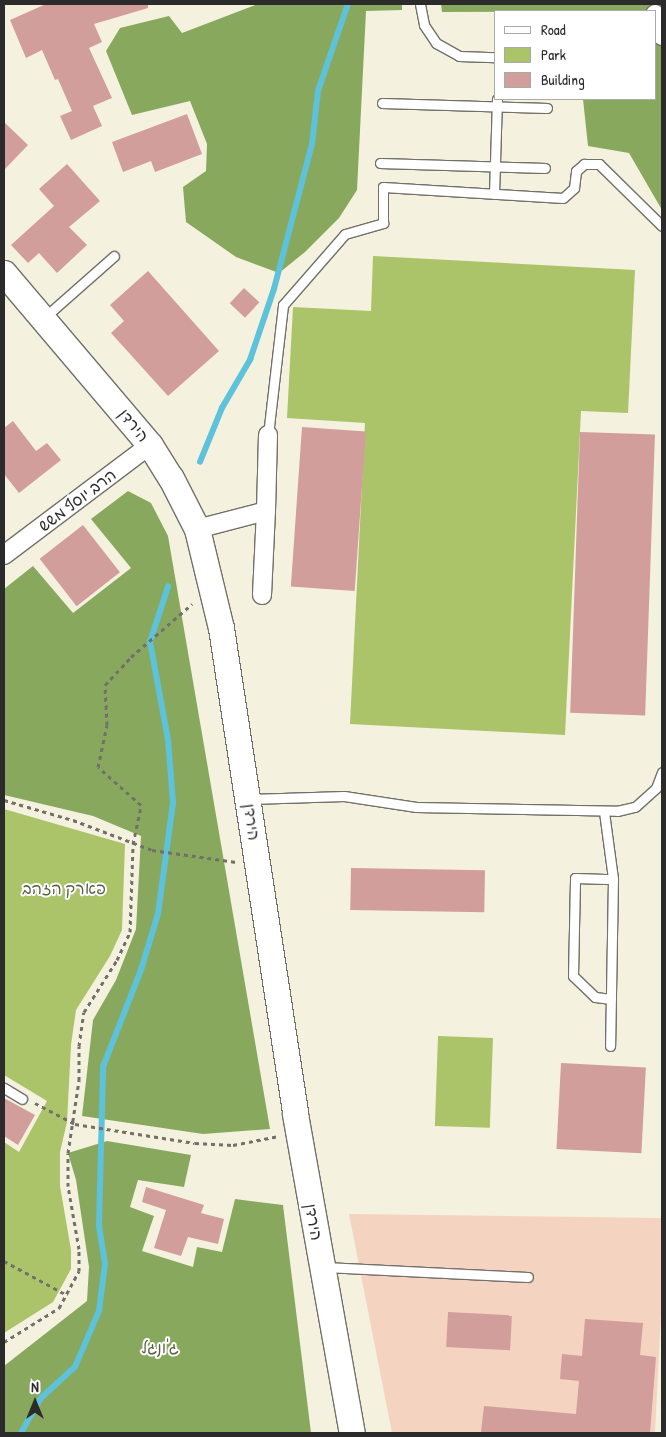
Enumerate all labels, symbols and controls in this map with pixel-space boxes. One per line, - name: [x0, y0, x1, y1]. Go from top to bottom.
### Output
- legend: [493, 10, 656, 100]
- text: Road: [541, 19, 566, 40]
- text: Park: [541, 44, 566, 65]
- text: Building: [541, 69, 585, 90]
- street label: הירדן: [115, 405, 153, 445]
- street label: הרב יוסף משש: [34, 465, 120, 535]
- street label: הירדן: [240, 802, 264, 842]
- park label: פארק הזהב: [22, 878, 106, 898]
- street label: הירדן: [301, 1202, 327, 1242]
- park label: ג'ונגל: [141, 1337, 179, 1357]
- north arrow: [10, 1377, 60, 1427]
- text: N: [31, 1377, 39, 1396]

